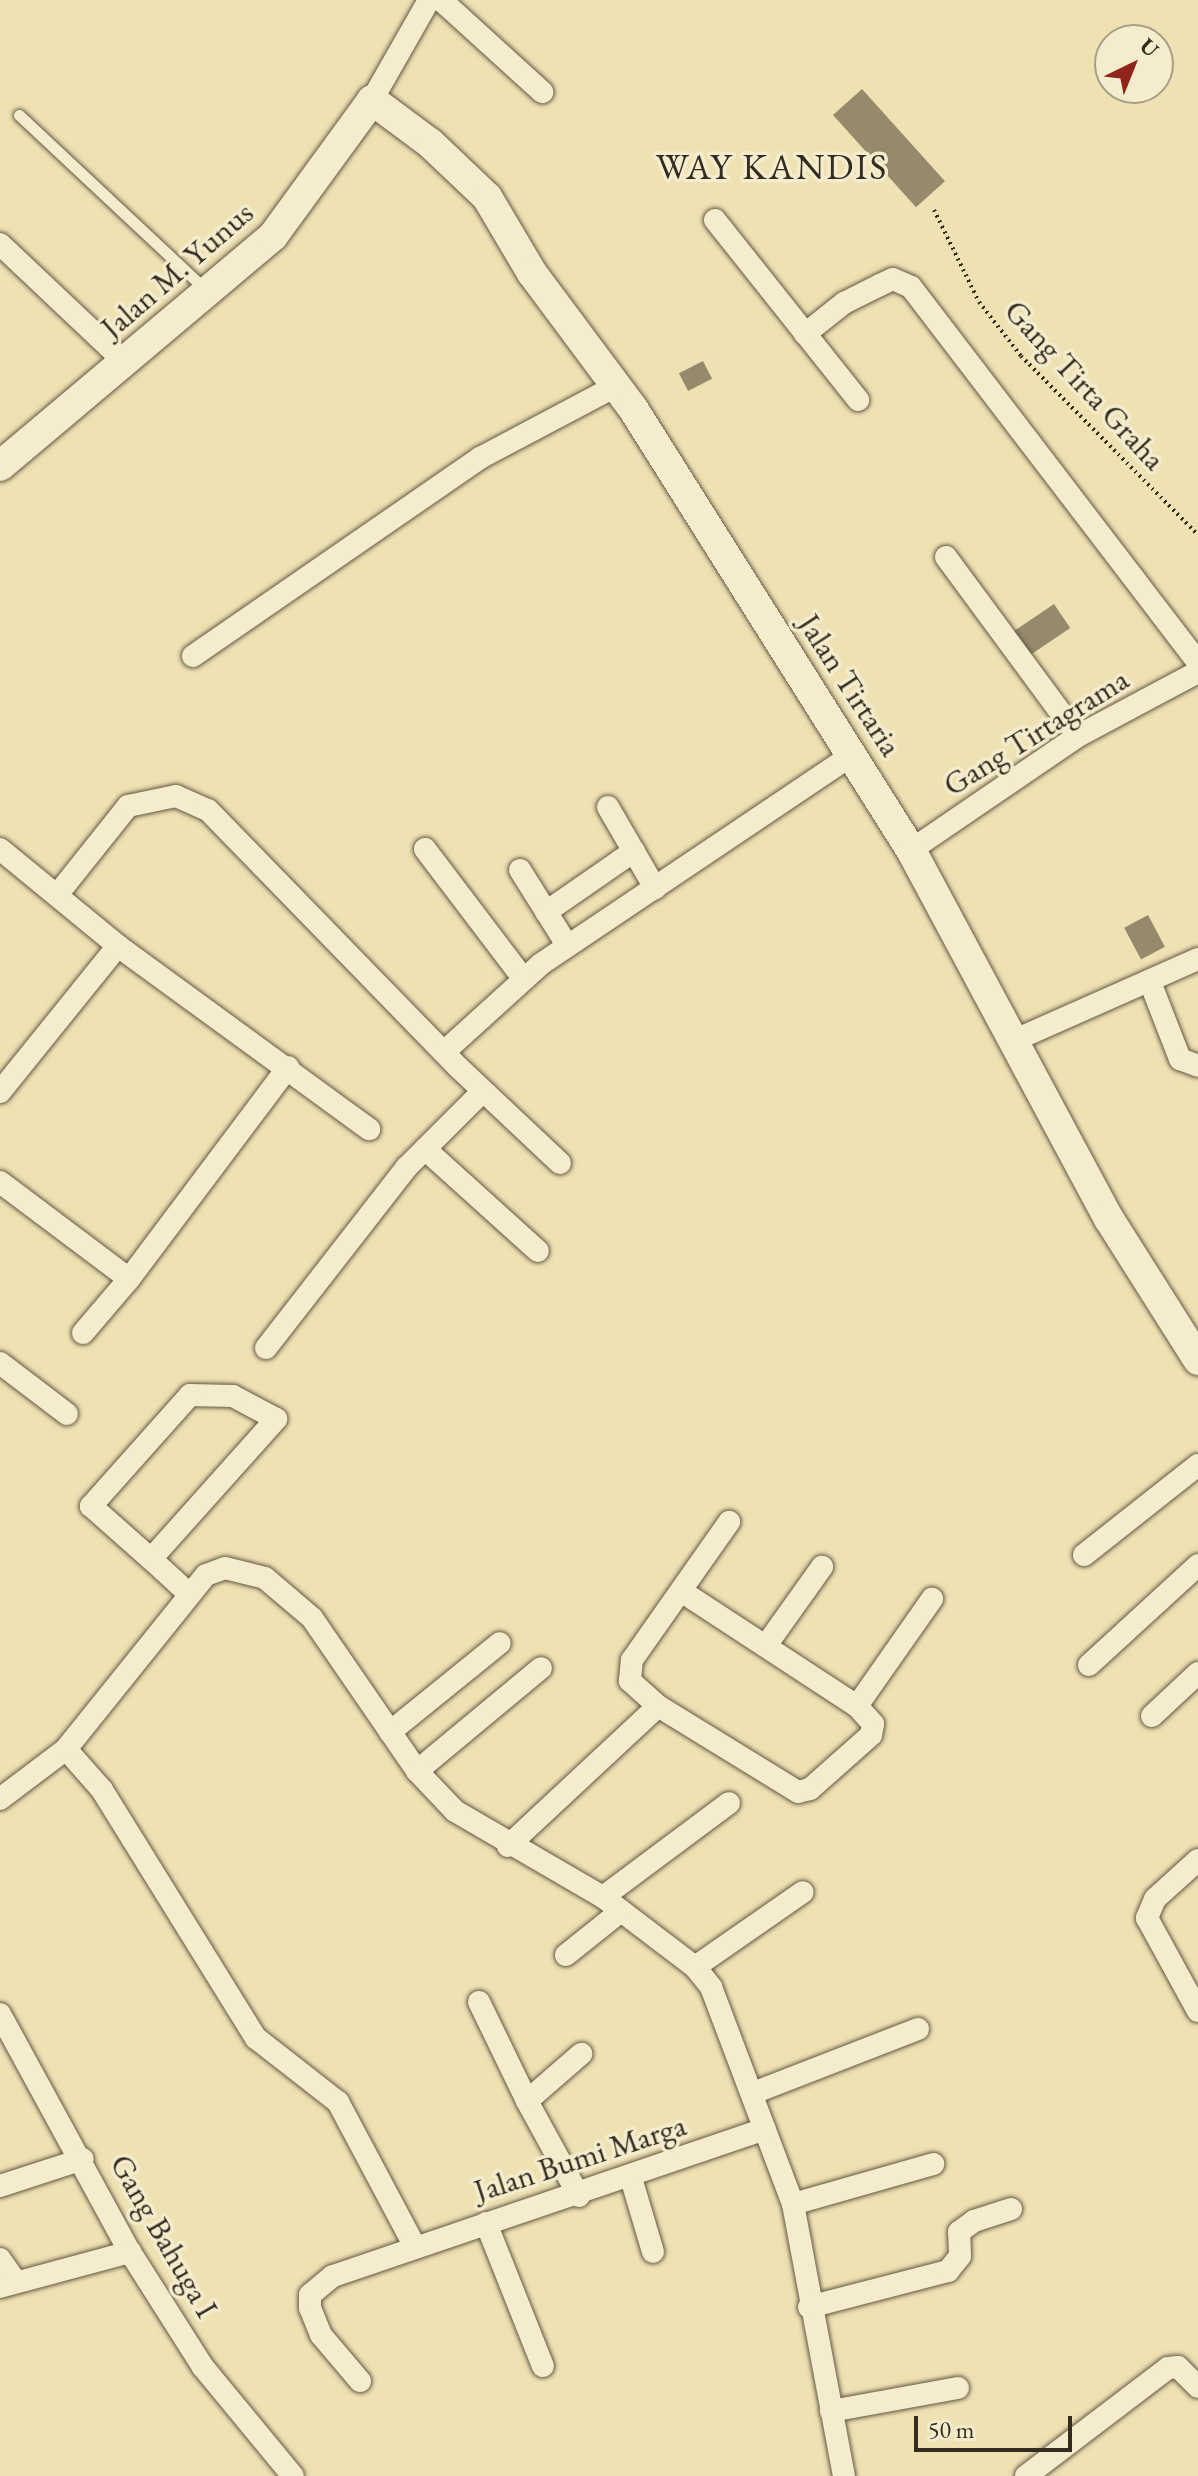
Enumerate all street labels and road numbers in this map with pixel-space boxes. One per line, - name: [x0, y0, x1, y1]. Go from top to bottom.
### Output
- street label: Jalan M. Yunus: [93, 193, 261, 347]
- street label: Gang Tirta Graha: [996, 292, 1174, 478]
- street label: Jalan Tirtaria: [790, 607, 910, 763]
- street label: Gang Tirtagrama: [936, 660, 1136, 804]
- street label: Jalan Bumi Marga: [469, 2106, 691, 2210]
- street label: Gang Bahuga I: [102, 2148, 226, 2324]

